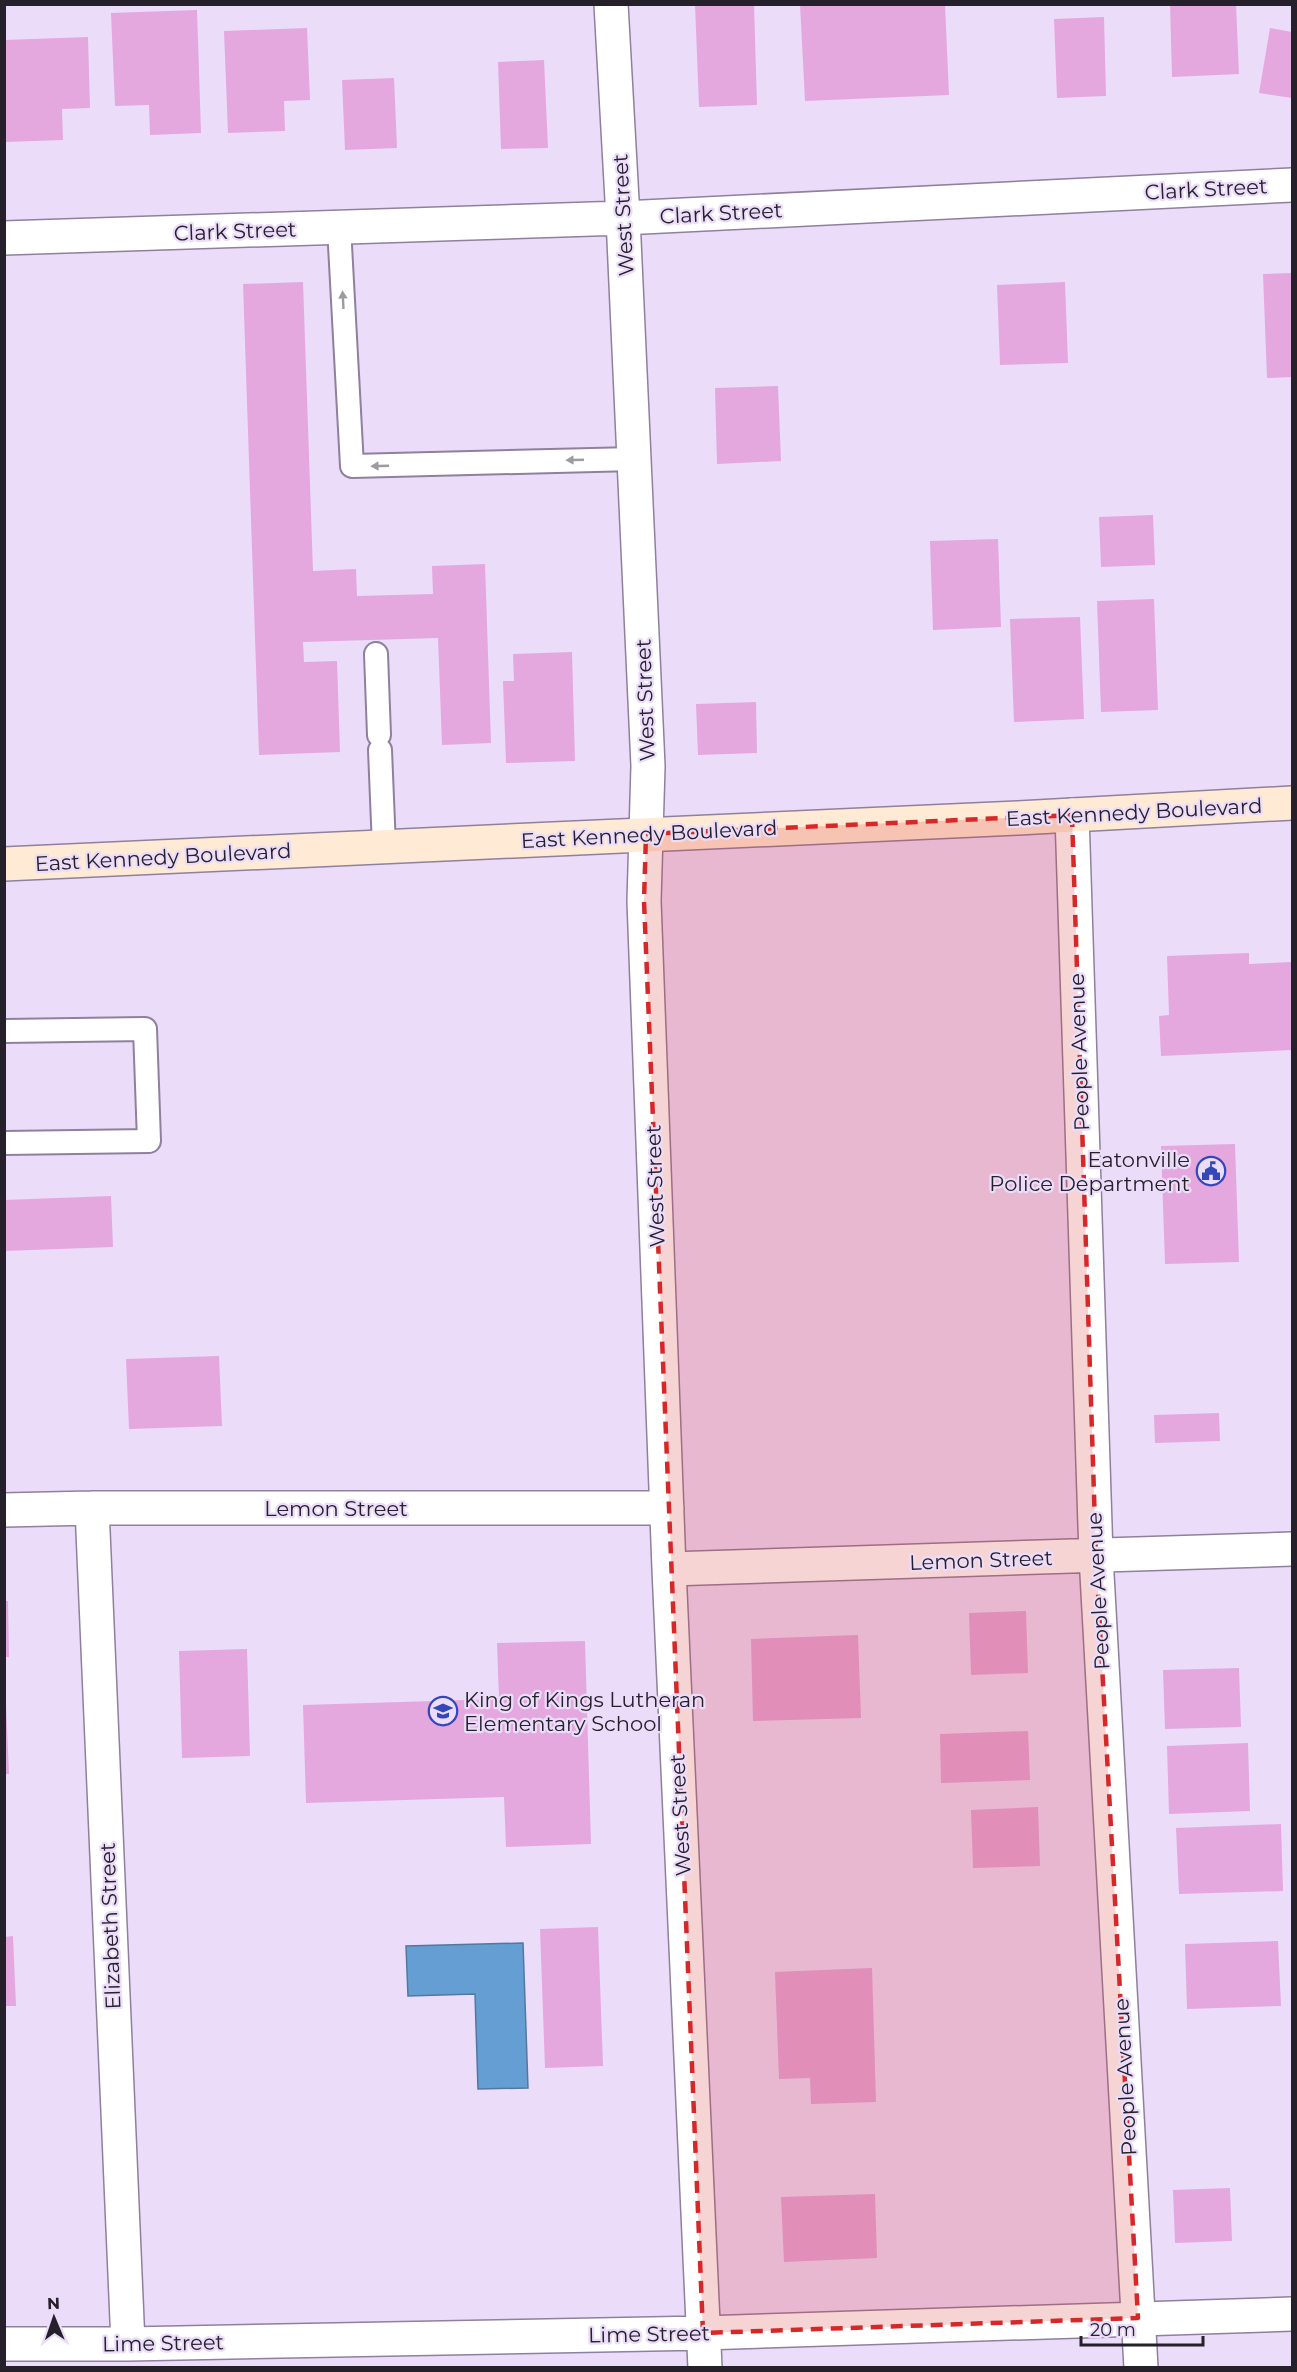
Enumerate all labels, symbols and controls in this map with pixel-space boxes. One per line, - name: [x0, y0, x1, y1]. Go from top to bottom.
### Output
- street label: West Street: [607, 153, 639, 277]
- street label: Clark Street: [1144, 173, 1268, 205]
- street label: Clark Street: [659, 197, 783, 229]
- street label: Clark Street: [173, 216, 297, 246]
- one-way arrow: [338, 290, 348, 309]
- one-way arrow: [566, 456, 585, 465]
- one-way arrow: [371, 461, 390, 470]
- street label: West Street: [630, 638, 660, 762]
- street label: East Kennedy Boulevard: [1005, 793, 1263, 831]
- street label: East Kennedy Boulevard: [520, 815, 778, 853]
- street label: East Kennedy Boulevard: [34, 838, 292, 876]
- street label: People Avenue: [1064, 973, 1094, 1131]
- street label: West Street: [640, 1124, 670, 1248]
- place label: Eatonville Police Department: [989, 1147, 1190, 1196]
- public building icon: Eatonville Police Department: [1195, 1155, 1227, 1187]
- street label: Lemon Street: [264, 1496, 408, 1521]
- street label: People Avenue: [1081, 1511, 1115, 1671]
- street label: Lemon Street: [909, 1545, 1053, 1575]
- place label: King of Kings Lutheran Elementary School: [464, 1687, 705, 1736]
- school or university icon: King of Kings Lutheran Elementary School: [427, 1695, 459, 1727]
- street label: West Street: [664, 1753, 696, 1877]
- street label: Elizabeth Street: [95, 1842, 125, 2010]
- street label: People Avenue: [1108, 1997, 1142, 2157]
- north arrow: [24, 2288, 84, 2348]
- text: N: [47, 2294, 60, 2313]
- scale bar: [1081, 2309, 1202, 2347]
- text: 20 m: [1090, 2319, 1136, 2341]
- street label: Lime Street: [588, 2320, 710, 2348]
- street label: Lime Street: [102, 2329, 224, 2357]

